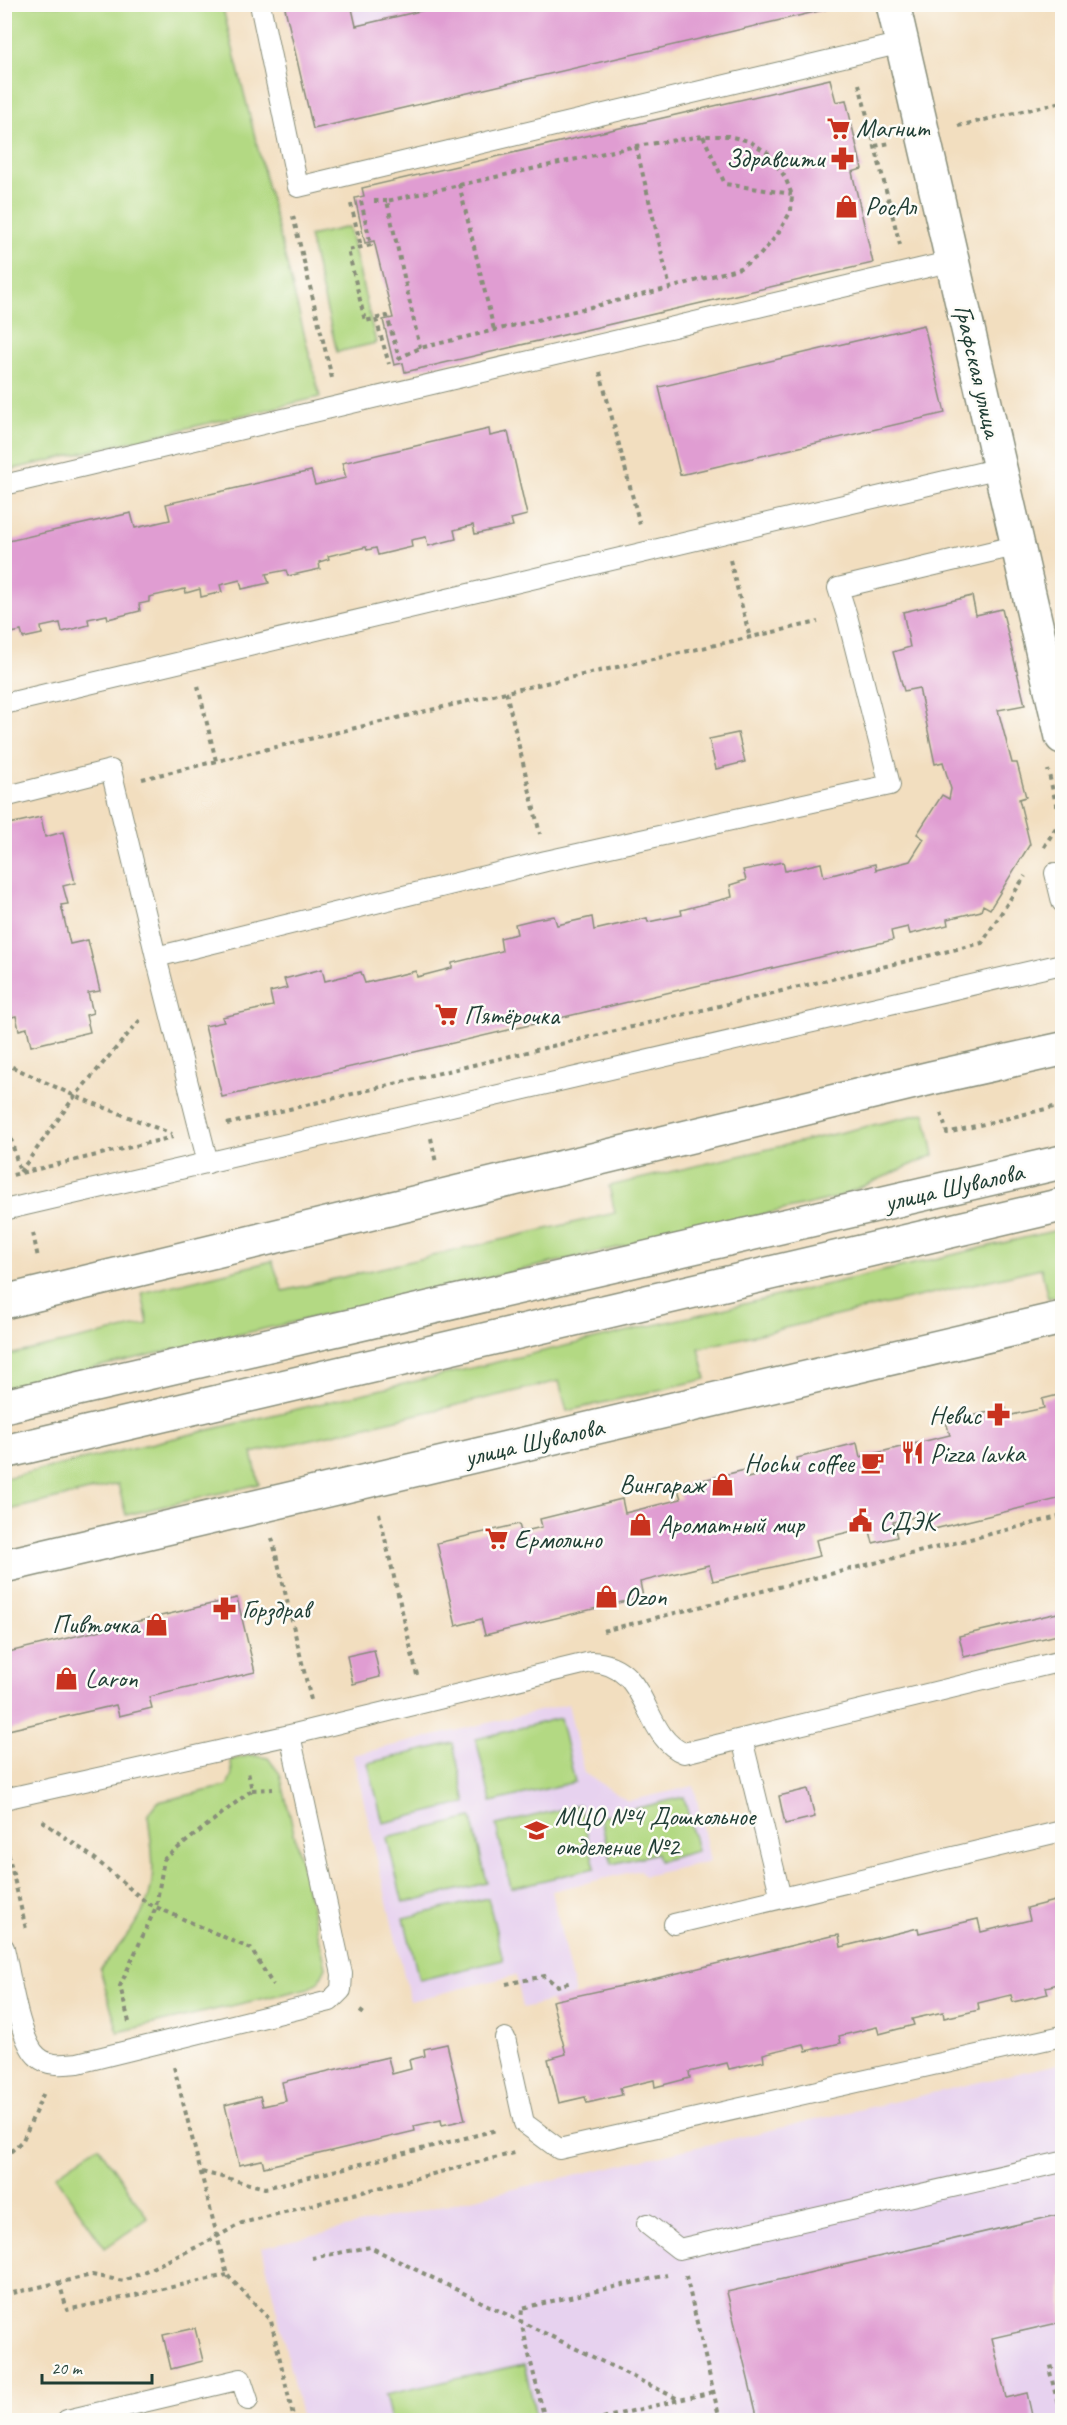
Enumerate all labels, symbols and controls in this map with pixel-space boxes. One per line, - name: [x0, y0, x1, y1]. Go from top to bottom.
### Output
- place label: Магнит: [856, 112, 931, 145]
- supermarket icon: Магнит: [825, 115, 851, 141]
- place label: Здравсити: [726, 142, 827, 175]
- pharmacy icon: Здравсити: [829, 145, 855, 171]
- place label: РосАл: [865, 190, 918, 223]
- shop icon: РосАл: [834, 193, 860, 219]
- street label: Графская улица: [947, 301, 1010, 443]
- place label: Пятёрочка: [464, 999, 561, 1032]
- supermarket icon: Пятёрочка: [433, 1002, 459, 1028]
- street label: улица Шувалова: [879, 1155, 1028, 1219]
- place label: Невис: [929, 1399, 982, 1432]
- pharmacy icon: Невис: [986, 1402, 1012, 1428]
- street label: улица Шувалова: [459, 1410, 608, 1474]
- place label: Pizza lavka: [930, 1437, 1026, 1470]
- restaurant icon: Pizza lavka: [899, 1440, 925, 1466]
- place label: Hochu coffee: [744, 1447, 856, 1480]
- cafe icon: Hochu coffee: [859, 1450, 885, 1476]
- place label: Вингараж: [619, 1468, 708, 1501]
- shop icon: Вингараж: [710, 1471, 736, 1497]
- place label: СДЭК: [879, 1505, 941, 1538]
- place label: Ароматный мир: [658, 1508, 806, 1541]
- public building icon: СДЭК: [848, 1508, 874, 1534]
- shop icon: Ароматный мир: [627, 1511, 653, 1537]
- place label: Ермолино: [514, 1523, 603, 1556]
- supermarket icon: Ермолино: [483, 1526, 509, 1552]
- place label: Ozon: [624, 1580, 667, 1613]
- shop icon: Ozon: [593, 1583, 619, 1609]
- place label: Горздрав: [242, 1593, 314, 1626]
- pharmacy icon: Горздрав: [211, 1596, 237, 1622]
- place label: Пивточка: [52, 1608, 141, 1641]
- shop icon: Пивточка: [144, 1611, 170, 1637]
- place label: Laron: [85, 1662, 138, 1695]
- shop icon: Laron: [54, 1665, 80, 1691]
- place label: МЦО №4 Дошкольное отделение №2: [555, 1800, 758, 1863]
- school or university icon: МЦО №4 Дошкольное отделение №2: [524, 1818, 550, 1844]
- scale bar: [42, 2347, 152, 2385]
- text: 20 m: [51, 2357, 84, 2379]

